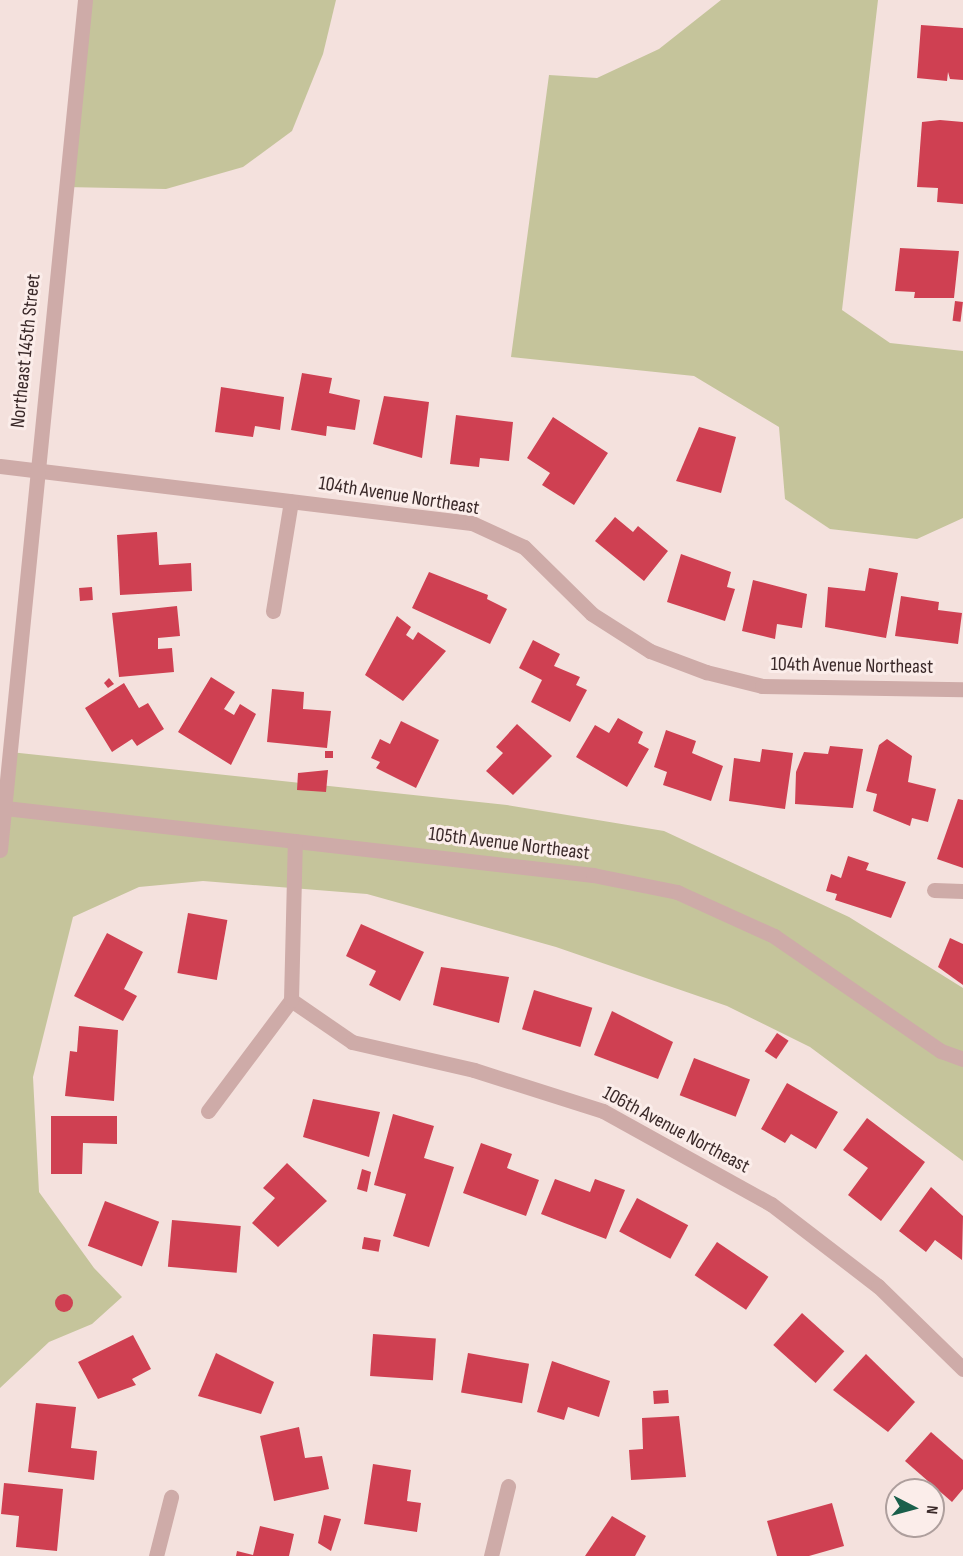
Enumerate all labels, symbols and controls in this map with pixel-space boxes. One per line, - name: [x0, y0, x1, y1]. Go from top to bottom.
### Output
- street label: Northeast 145th Street: [6, 273, 46, 429]
- street label: 104th Avenue Northeast: [317, 471, 481, 521]
- street label: 104th Avenue Northeast: [771, 653, 933, 679]
- street label: 105th Avenue Northeast: [427, 822, 591, 866]
- street label: 106th Avenue Northeast: [599, 1081, 753, 1179]
- north arrow: [885, 1478, 945, 1538]
- text: N: [922, 1504, 941, 1515]

